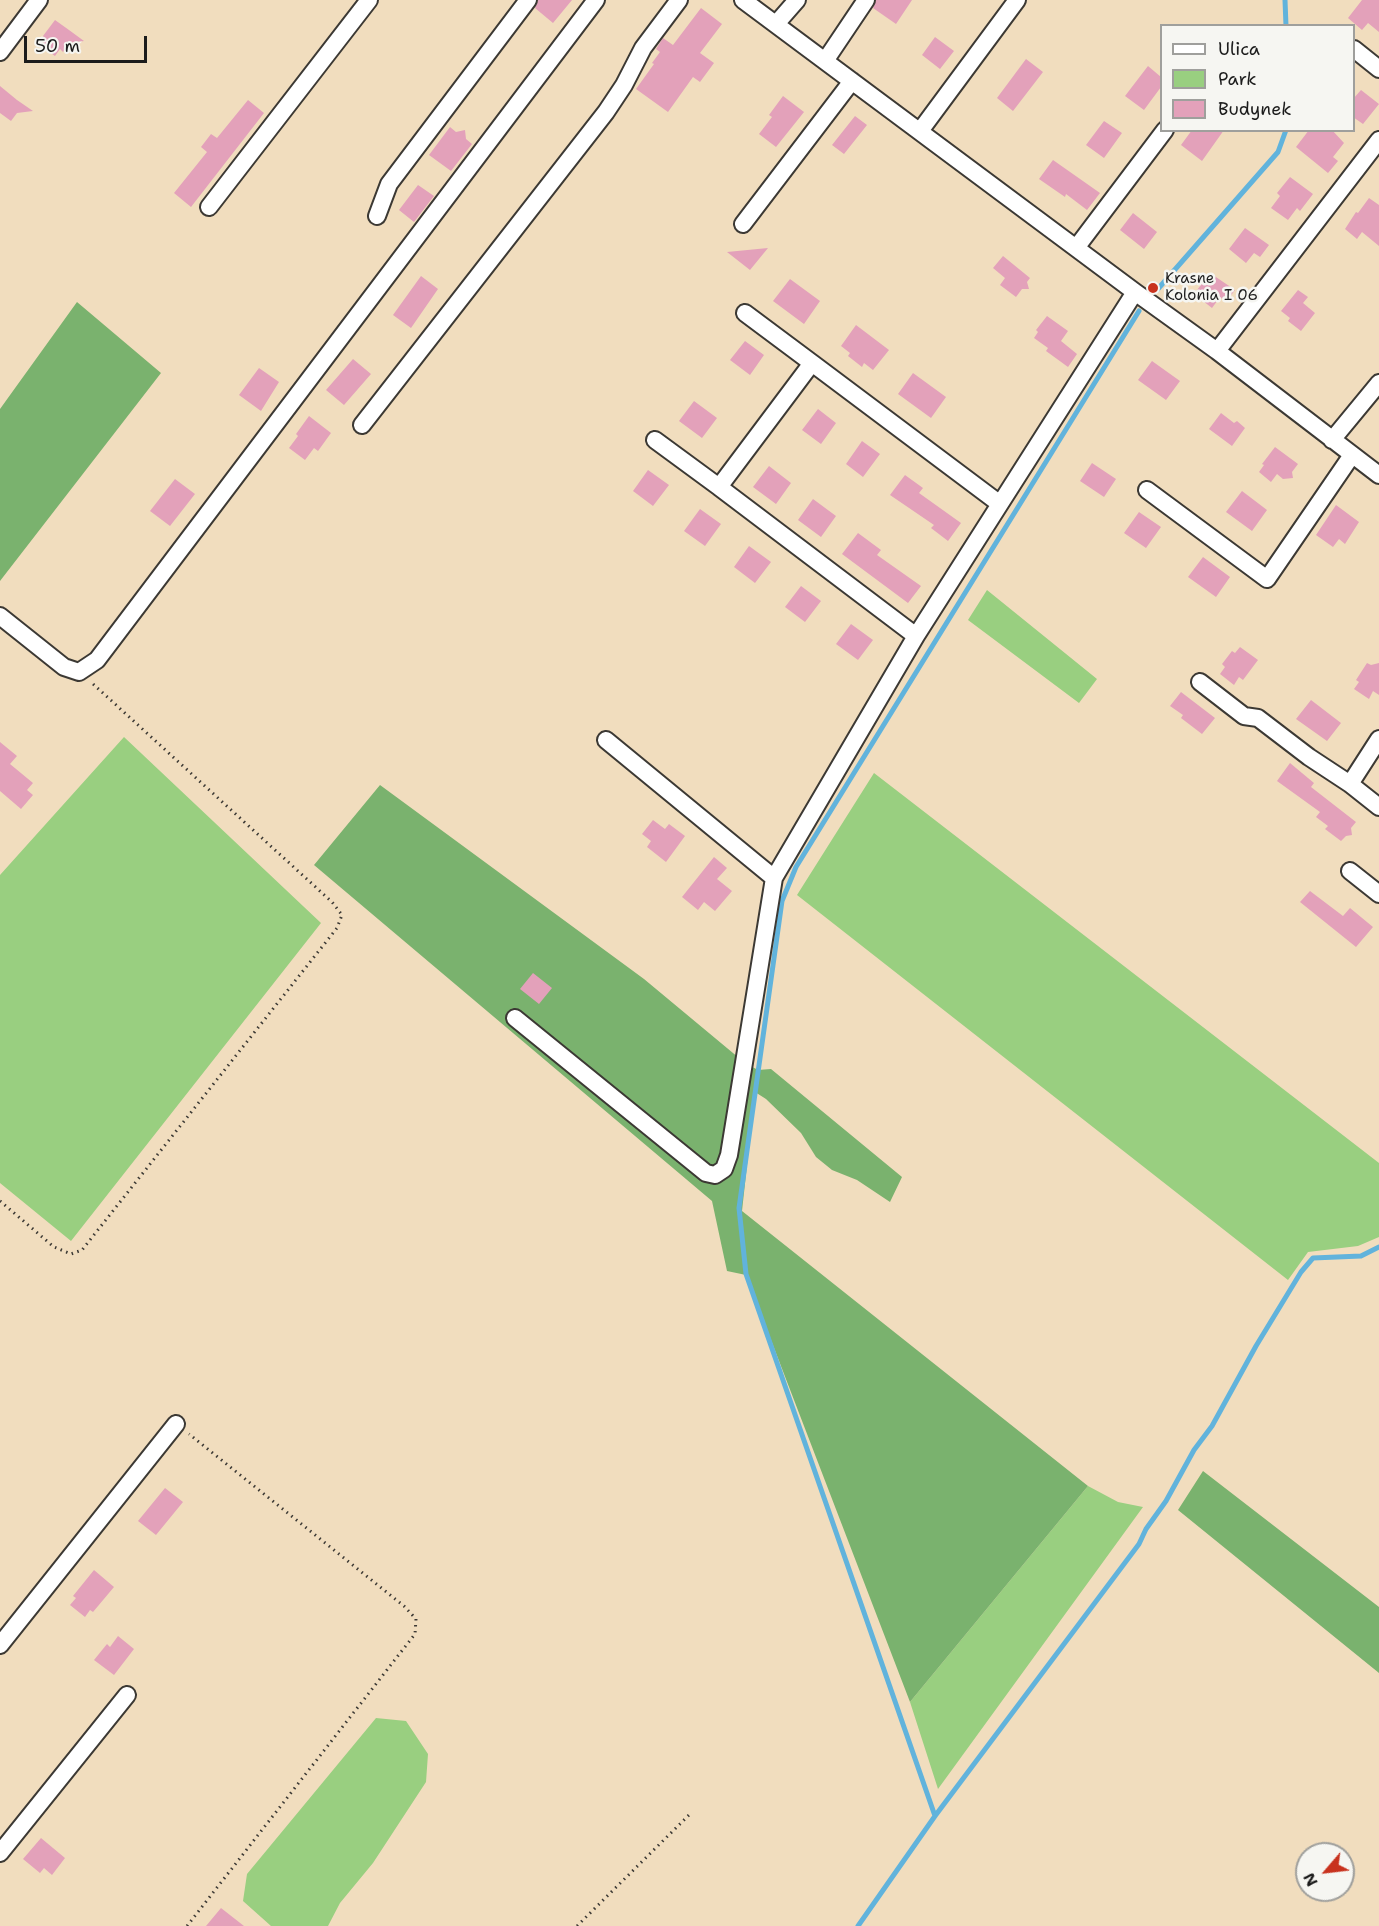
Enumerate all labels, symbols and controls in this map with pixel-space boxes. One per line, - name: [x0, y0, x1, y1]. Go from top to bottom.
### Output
- scale bar: [27, 24, 150, 62]
- legend: [1160, 24, 1355, 132]
- text: 50 m: [35, 34, 80, 58]
- text: Ulica: [1218, 37, 1260, 61]
- text: Park: [1218, 67, 1257, 91]
- text: Budynek: [1218, 97, 1292, 121]
- place label: Krasne Kolonia I 06: [1165, 270, 1258, 305]
- marker: Krasne Kolonia I 06: [1146, 281, 1160, 295]
- north arrow: [1295, 1842, 1355, 1902]
- text: N: [1298, 1869, 1323, 1890]

